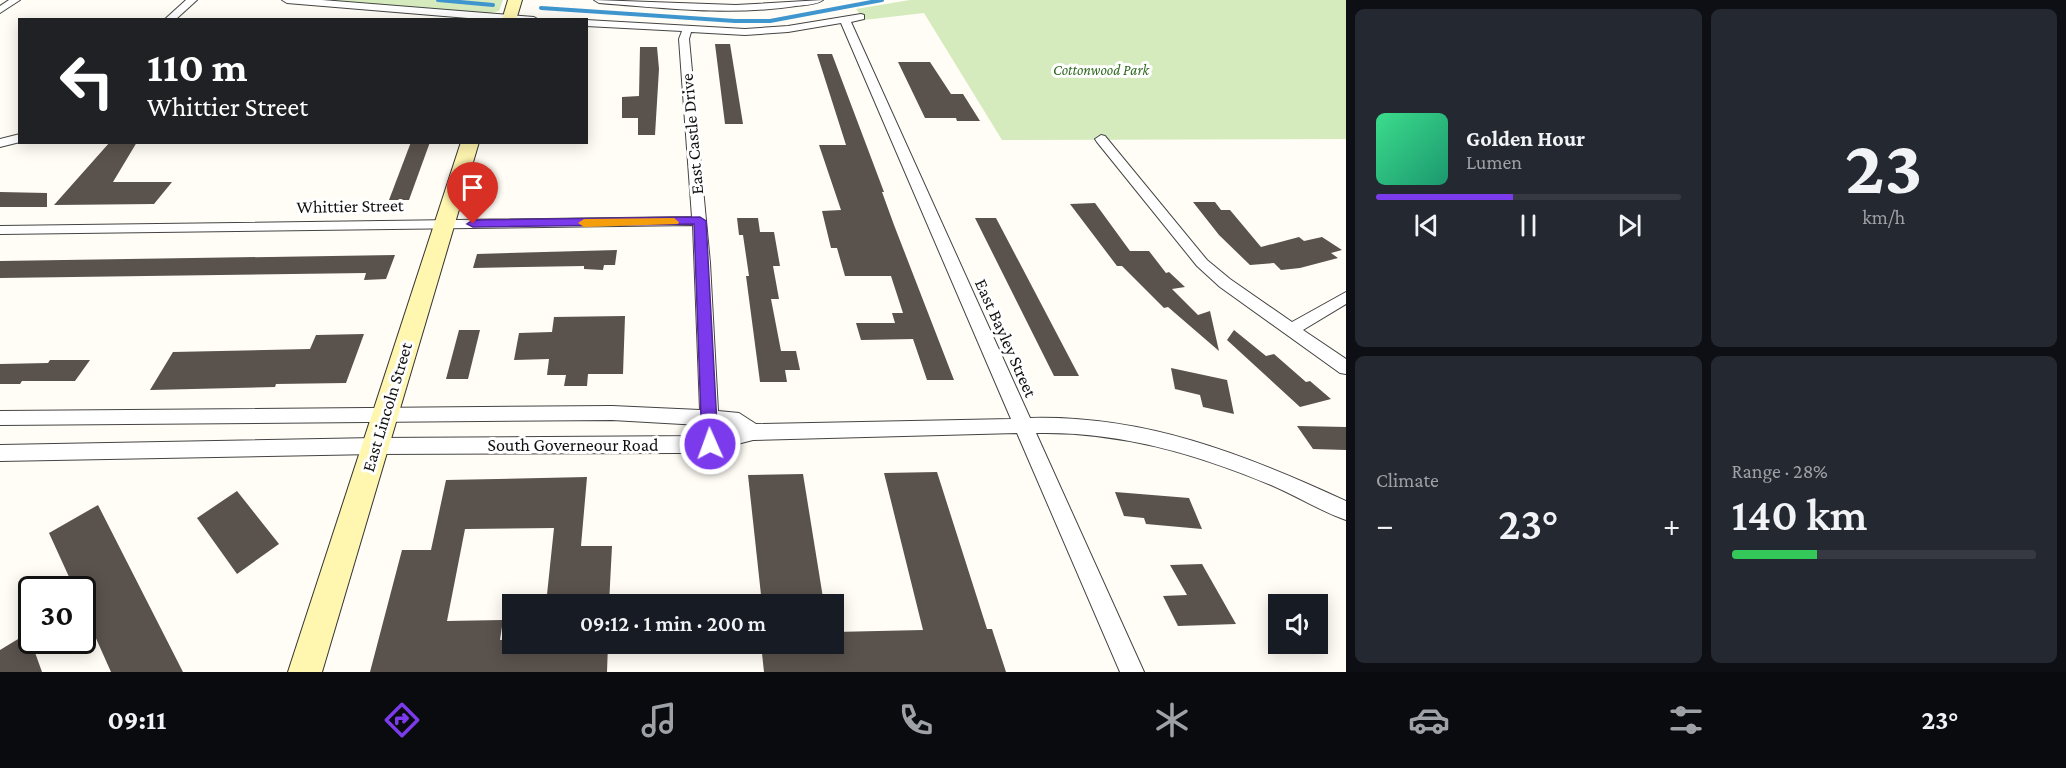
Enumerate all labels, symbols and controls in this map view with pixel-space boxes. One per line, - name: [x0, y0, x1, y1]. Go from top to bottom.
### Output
- icon: left: [48, 42, 126, 120]
- text: 110 m: [147, 43, 248, 90]
- park label: Cottonwood Park: [1053, 62, 1151, 78]
- street label: East Castle Drive: [677, 72, 707, 195]
- text: Whittier Street: [147, 92, 308, 122]
- text: 23: [1845, 123, 1923, 210]
- text: Golden Hour: [1466, 126, 1585, 151]
- text: Lumen: [1466, 151, 1522, 173]
- pin: [447, 162, 498, 224]
- icon: arrive: [456, 171, 489, 204]
- street label: Whittier Street: [296, 195, 405, 217]
- text: km/h: [1862, 206, 1905, 228]
- icon: previous: [1410, 209, 1443, 242]
- icon: pause: [1512, 209, 1545, 242]
- icon: next: [1613, 209, 1646, 242]
- street label: East Bayley Street: [971, 276, 1041, 401]
- street label: East Lincoln Street: [358, 339, 416, 474]
- position arrow: [678, 412, 742, 476]
- street label: South Governeour Road: [488, 435, 659, 455]
- text: Range · 28%: [1732, 460, 1828, 482]
- text: Climate: [1376, 469, 1439, 491]
- text: 140 km: [1732, 490, 1867, 540]
- text: 23°: [1498, 499, 1558, 549]
- text: −: [1376, 506, 1393, 543]
- text: +: [1663, 506, 1681, 543]
- speed limit sign: 30: [18, 576, 96, 654]
- map controls: [1268, 594, 1328, 654]
- button: sound: [1268, 594, 1328, 654]
- text: 09:12 · 1 min · 200 m: [580, 611, 766, 636]
- icon: directions: [381, 699, 423, 741]
- icon: music: [638, 699, 680, 741]
- icon: phone: [895, 699, 937, 741]
- icon: climate: [1151, 699, 1193, 741]
- icon: car: [1408, 699, 1450, 741]
- icon: filters: [1665, 699, 1707, 741]
- text: 09:11: [107, 705, 166, 735]
- text: 23°: [1922, 705, 1959, 735]

